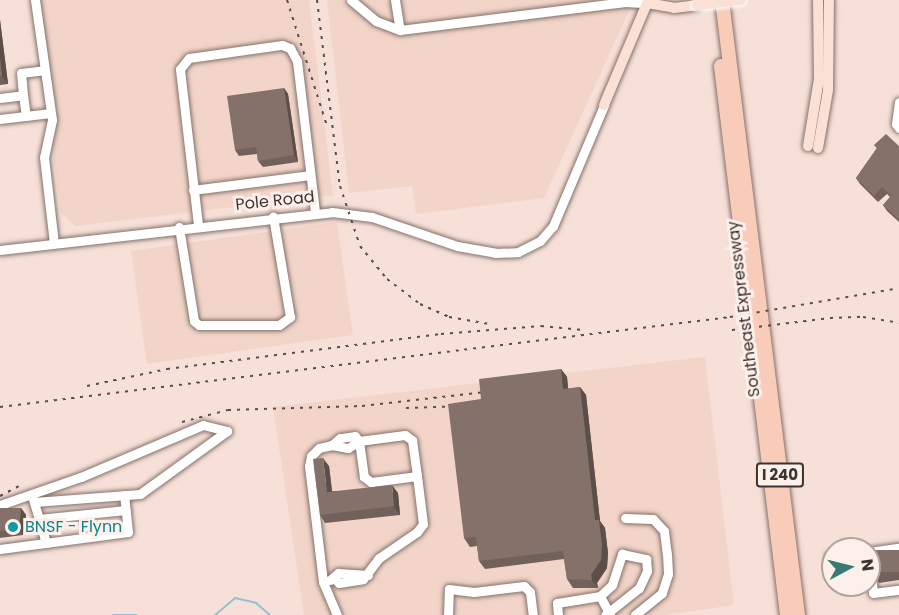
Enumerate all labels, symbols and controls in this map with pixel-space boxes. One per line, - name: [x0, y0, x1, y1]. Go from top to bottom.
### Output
- street label: Pole Road: [235, 187, 315, 215]
- street label: Southeast Expressway: [724, 220, 764, 398]
- road number: I 240: [754, 463, 806, 487]
- place label: BNSF - Flynn: [25, 517, 122, 537]
- marker: BNSF - Flynn: [6, 520, 20, 534]
- north arrow: [821, 537, 881, 597]
- text: N: [855, 558, 880, 572]

